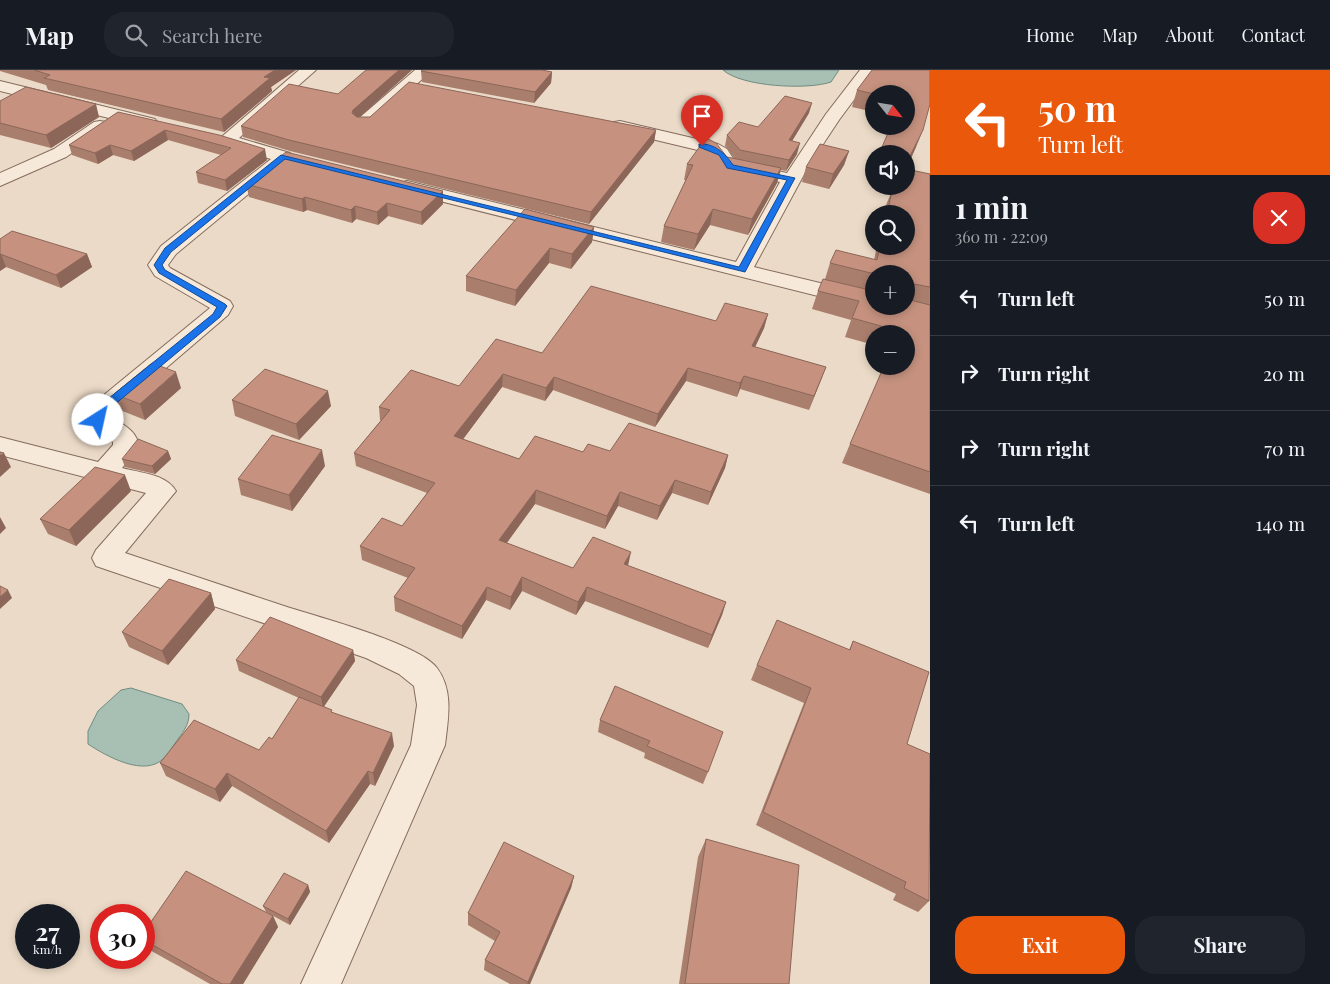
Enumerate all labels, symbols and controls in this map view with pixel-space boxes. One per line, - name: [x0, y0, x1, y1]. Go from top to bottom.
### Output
- search box: [104, 12, 454, 57]
- text: Map: [25, 19, 74, 51]
- icon: search: [122, 21, 150, 49]
- text: Search here: [162, 22, 262, 48]
- text: Home: [1026, 23, 1074, 47]
- text: Map: [1102, 23, 1137, 47]
- text: About: [1165, 23, 1214, 47]
- text: Contact: [1242, 23, 1305, 47]
- text: 50 m: [1038, 84, 1116, 131]
- north arrow: [865, 85, 915, 135]
- map controls: [865, 85, 915, 375]
- icon: left: [955, 90, 1020, 155]
- pin: [681, 95, 723, 146]
- icon: arrive: [688, 102, 716, 130]
- text: Turn left: [1038, 129, 1123, 159]
- button: sound: [865, 145, 915, 195]
- text: 1 min: [955, 187, 1029, 227]
- button: close: [1253, 192, 1305, 244]
- button: search: [865, 205, 915, 255]
- text: 360 m · 22:09: [955, 226, 1048, 247]
- button: +: [865, 265, 915, 315]
- icon: left: [955, 284, 983, 312]
- text: Turn left: [998, 285, 1075, 311]
- text: 50 m: [1264, 285, 1305, 311]
- button: −: [865, 325, 915, 375]
- icon: right: [955, 359, 983, 387]
- text: Turn right: [998, 360, 1090, 386]
- text: 20 m: [1263, 360, 1305, 386]
- position arrow: [71, 393, 123, 445]
- icon: right: [955, 434, 983, 462]
- text: Turn right: [998, 435, 1090, 461]
- text: 70 m: [1264, 435, 1305, 461]
- icon: left: [955, 509, 983, 537]
- text: Turn left: [998, 510, 1075, 536]
- text: 140 m: [1256, 510, 1305, 536]
- speed limit sign: 30: [90, 904, 155, 969]
- text: 27: [35, 914, 60, 947]
- button: Exit: [955, 916, 1125, 974]
- button: Share: [1135, 916, 1305, 974]
- text: km/h: [33, 941, 62, 957]

